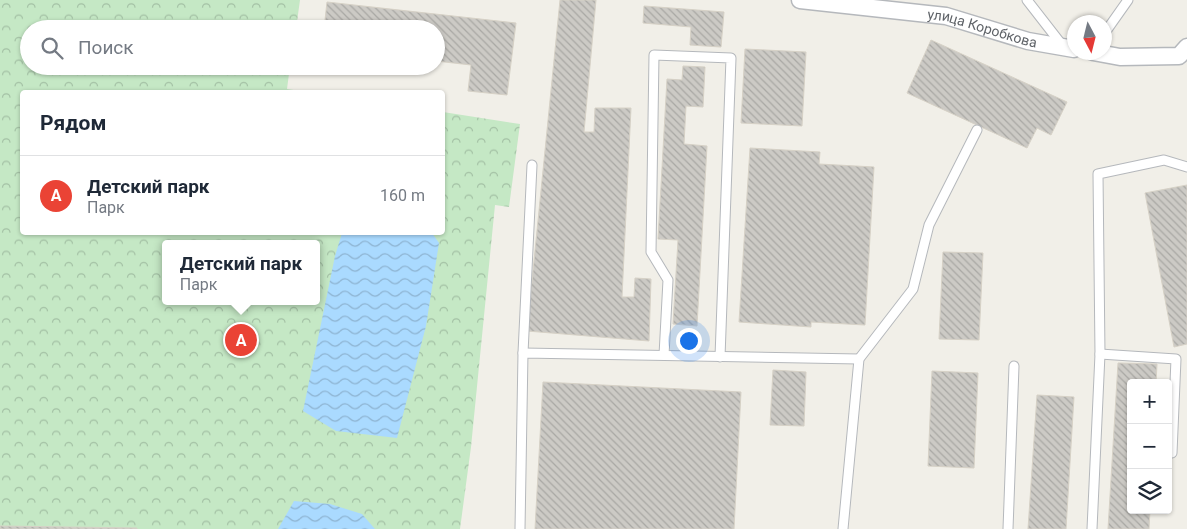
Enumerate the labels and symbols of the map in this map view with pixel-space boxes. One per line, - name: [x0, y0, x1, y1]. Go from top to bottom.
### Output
- street label: улица Коробкова: [927, 6, 1038, 50]
- north arrow: [1067, 15, 1112, 60]
- pin: A: [225, 321, 257, 359]
- your location: [676, 328, 702, 354]

